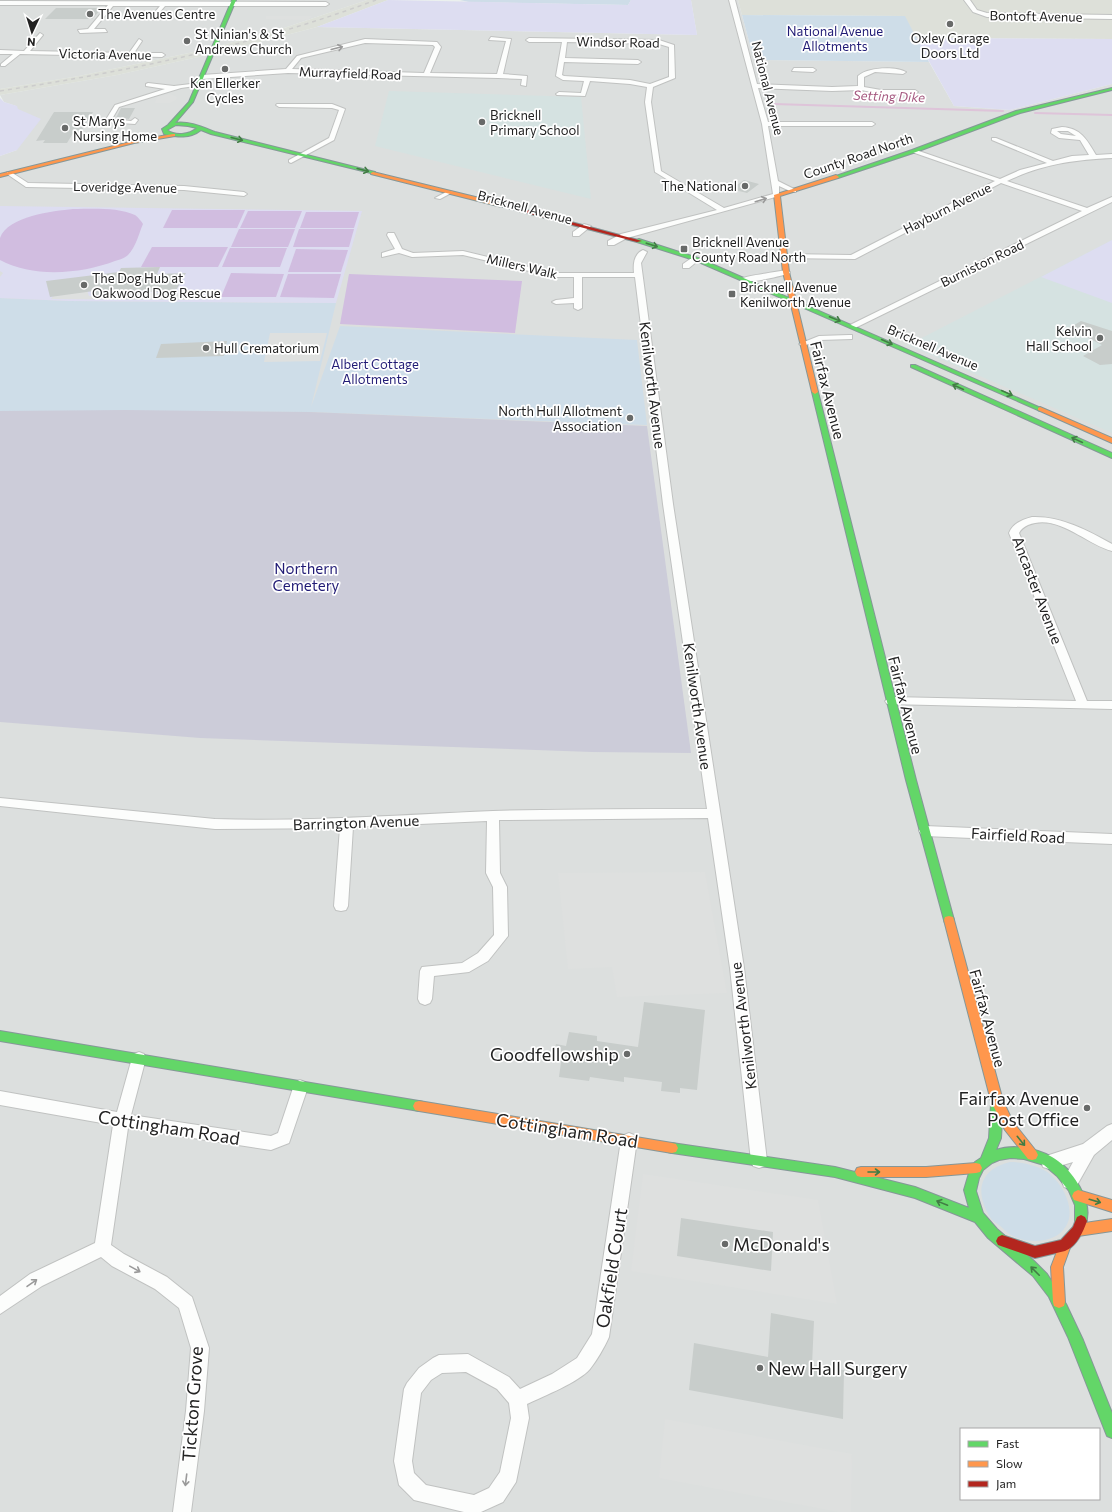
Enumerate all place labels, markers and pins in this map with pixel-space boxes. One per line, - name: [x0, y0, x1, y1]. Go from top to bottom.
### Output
- place label: The Avenues Centre: [98, 6, 215, 22]
- marker: The Avenues Centre: [85, 9, 95, 19]
- marker: Oxley Garage Doors Ltd: [945, 19, 955, 29]
- place label: St Ninian's & St Andrews Church: [195, 26, 292, 57]
- place label: Oxley Garage Doors Ltd: [911, 30, 989, 61]
- marker: St Ninian's & St Andrews Church: [182, 36, 192, 46]
- marker: Ken Ellerker Cycles: [220, 64, 230, 74]
- place label: Ken Ellerker Cycles: [190, 75, 260, 106]
- place label: Bricknell Primary School: [490, 107, 580, 138]
- place label: St Marys Nursing Home: [73, 113, 157, 144]
- marker: Bricknell Primary School: [477, 117, 487, 127]
- marker: St Marys Nursing Home: [60, 123, 70, 133]
- place label: The National: [661, 178, 737, 194]
- marker: The National: [740, 181, 750, 191]
- place label: Bricknell Avenue County Road North: [692, 234, 806, 265]
- marker: Bricknell Avenue County Road North: [679, 244, 689, 254]
- place label: The Dog Hub at Oakwood Dog Rescue: [92, 270, 221, 301]
- place label: Bricknell Avenue Kenilworth Avenue: [740, 279, 851, 310]
- marker: The Dog Hub at Oakwood Dog Rescue: [79, 280, 89, 290]
- marker: Bricknell Avenue Kenilworth Avenue: [727, 289, 737, 299]
- place label: Kelvin Hall School: [1026, 323, 1092, 354]
- marker: Kelvin Hall School: [1095, 333, 1105, 343]
- place label: Hull Crematorium: [214, 340, 319, 356]
- marker: Hull Crematorium: [201, 343, 211, 353]
- place label: North Hull Allotment Association: [498, 403, 622, 434]
- marker: North Hull Allotment Association: [625, 413, 635, 423]
- place label: Goodfellowship: [490, 1043, 619, 1065]
- marker: Goodfellowship: [622, 1049, 632, 1059]
- place label: Fairfax Avenue Post Office: [958, 1087, 1079, 1130]
- marker: Fairfax Avenue Post Office: [1082, 1103, 1092, 1113]
- place label: McDonald's: [733, 1233, 830, 1255]
- marker: McDonald's: [720, 1239, 730, 1249]
- place label: New Hall Surgery: [768, 1357, 908, 1379]
- marker: New Hall Surgery: [755, 1363, 765, 1373]

